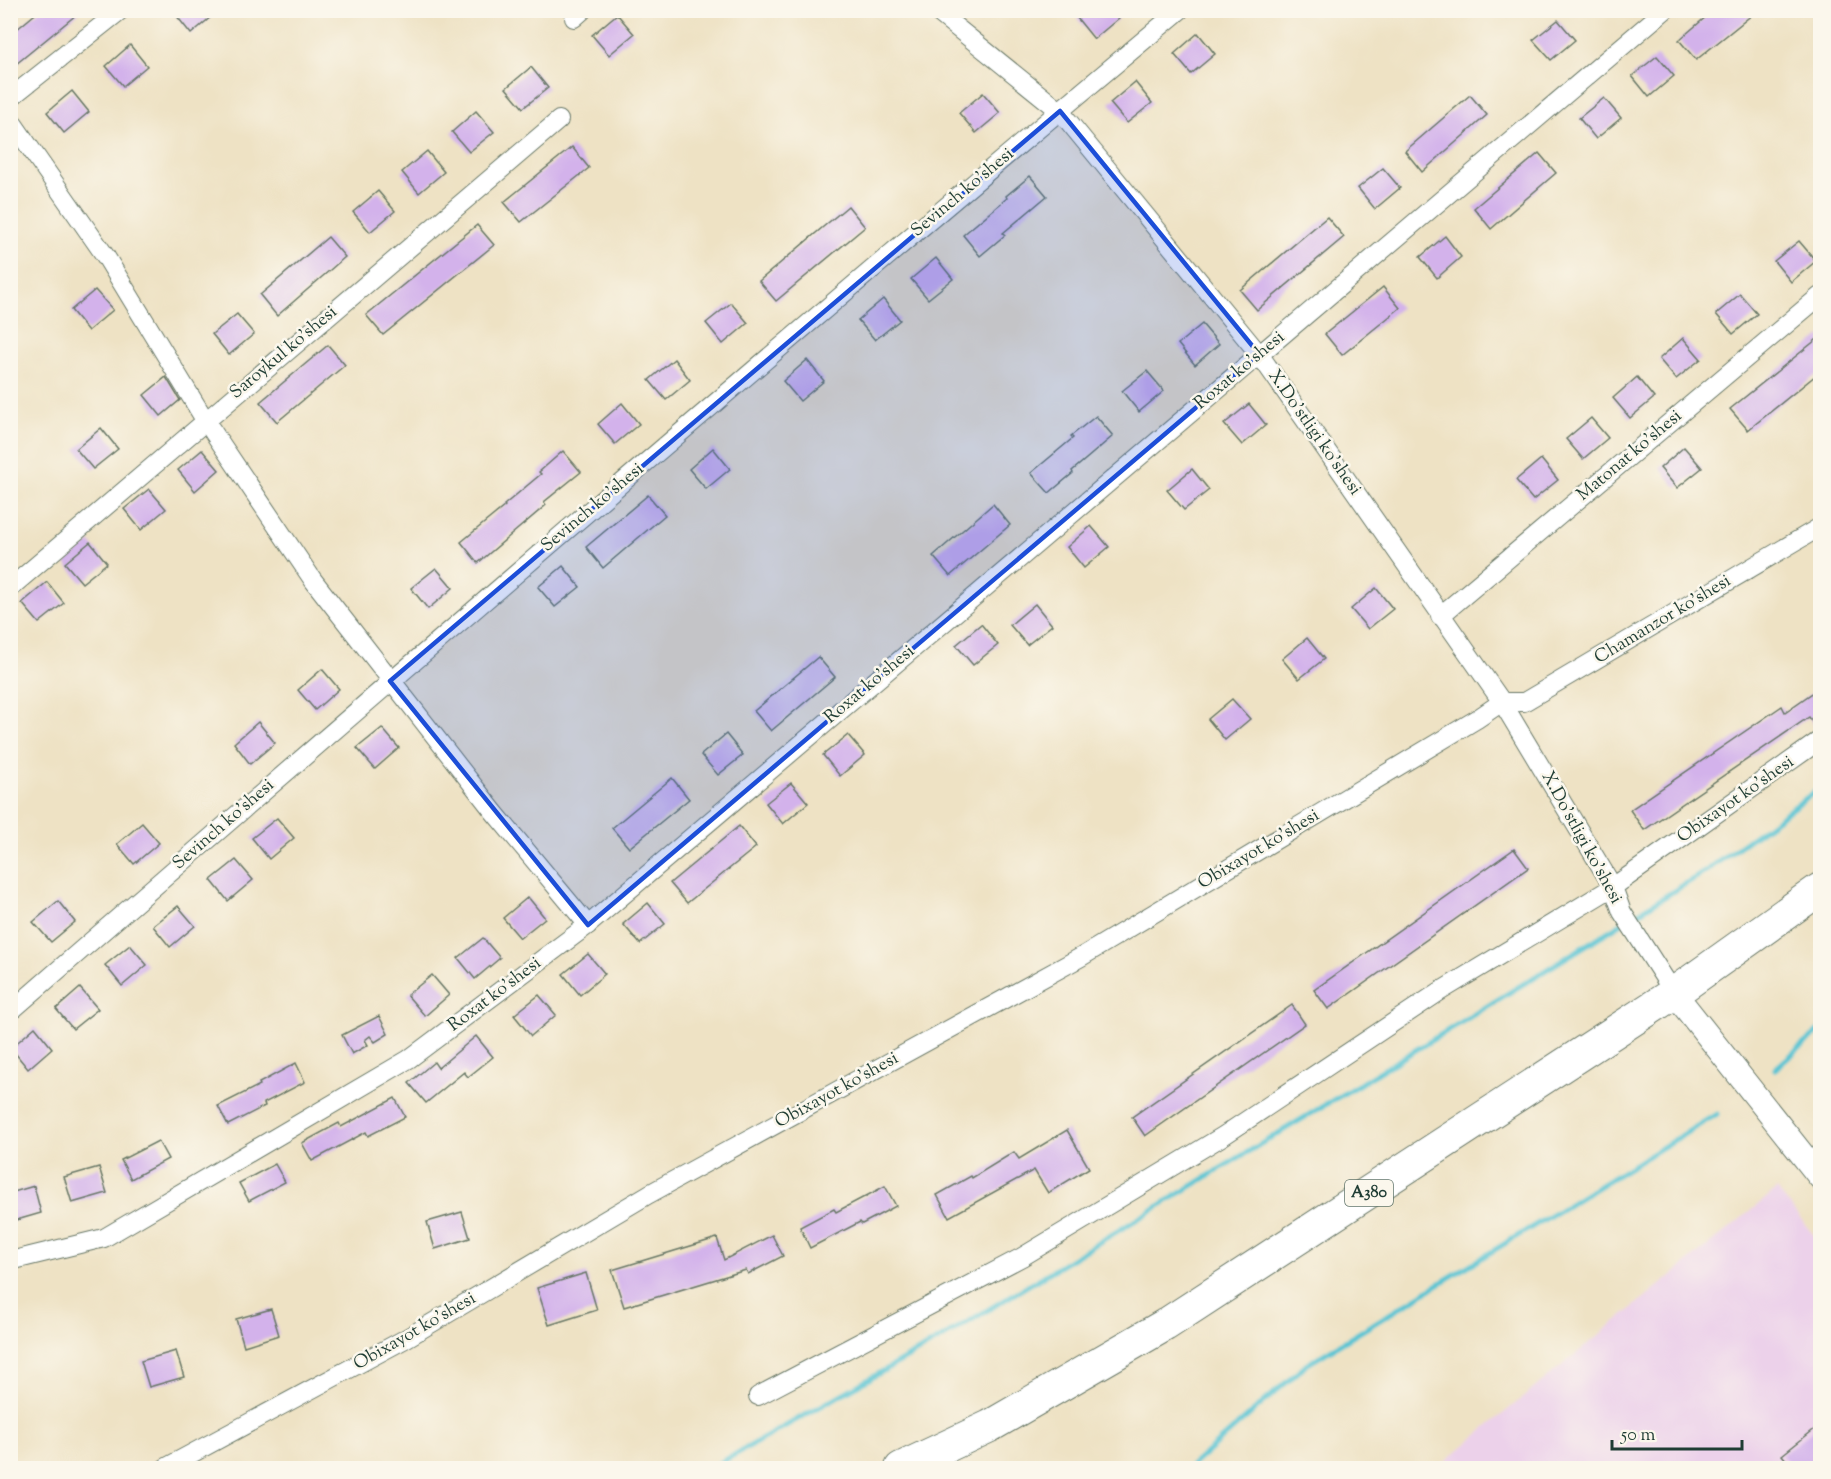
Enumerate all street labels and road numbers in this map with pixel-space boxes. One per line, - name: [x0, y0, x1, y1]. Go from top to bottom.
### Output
- street label: Sevinch ko'shesi: [906, 142, 1020, 244]
- street label: Saroykul ko'shesi: [225, 300, 343, 406]
- street label: Roxat ko'shesi: [1189, 325, 1291, 417]
- street label: X.Do'stligi ko'shesi: [1261, 365, 1367, 501]
- street label: Matonat ko'shesi: [1572, 404, 1688, 508]
- street label: Sevinch ko'shesi: [536, 457, 650, 559]
- street label: Chamanzor ko'shesi: [1590, 569, 1736, 671]
- street label: Roxat ko'shesi: [819, 639, 921, 731]
- street label: Obixayot ko'shesi: [1672, 750, 1800, 850]
- street label: X.Do'stligi ko'shesi: [1534, 767, 1628, 909]
- street label: Sevinch ko'shesi: [167, 773, 281, 877]
- street label: Obixayot ko'shesi: [1193, 803, 1325, 897]
- street label: Roxat ko'shesi: [443, 951, 547, 1039]
- street label: Obixayot ko'shesi: [771, 1046, 903, 1136]
- road number: A380: [1345, 1180, 1393, 1206]
- street label: Obixayot ko'shesi: [349, 1286, 481, 1378]

